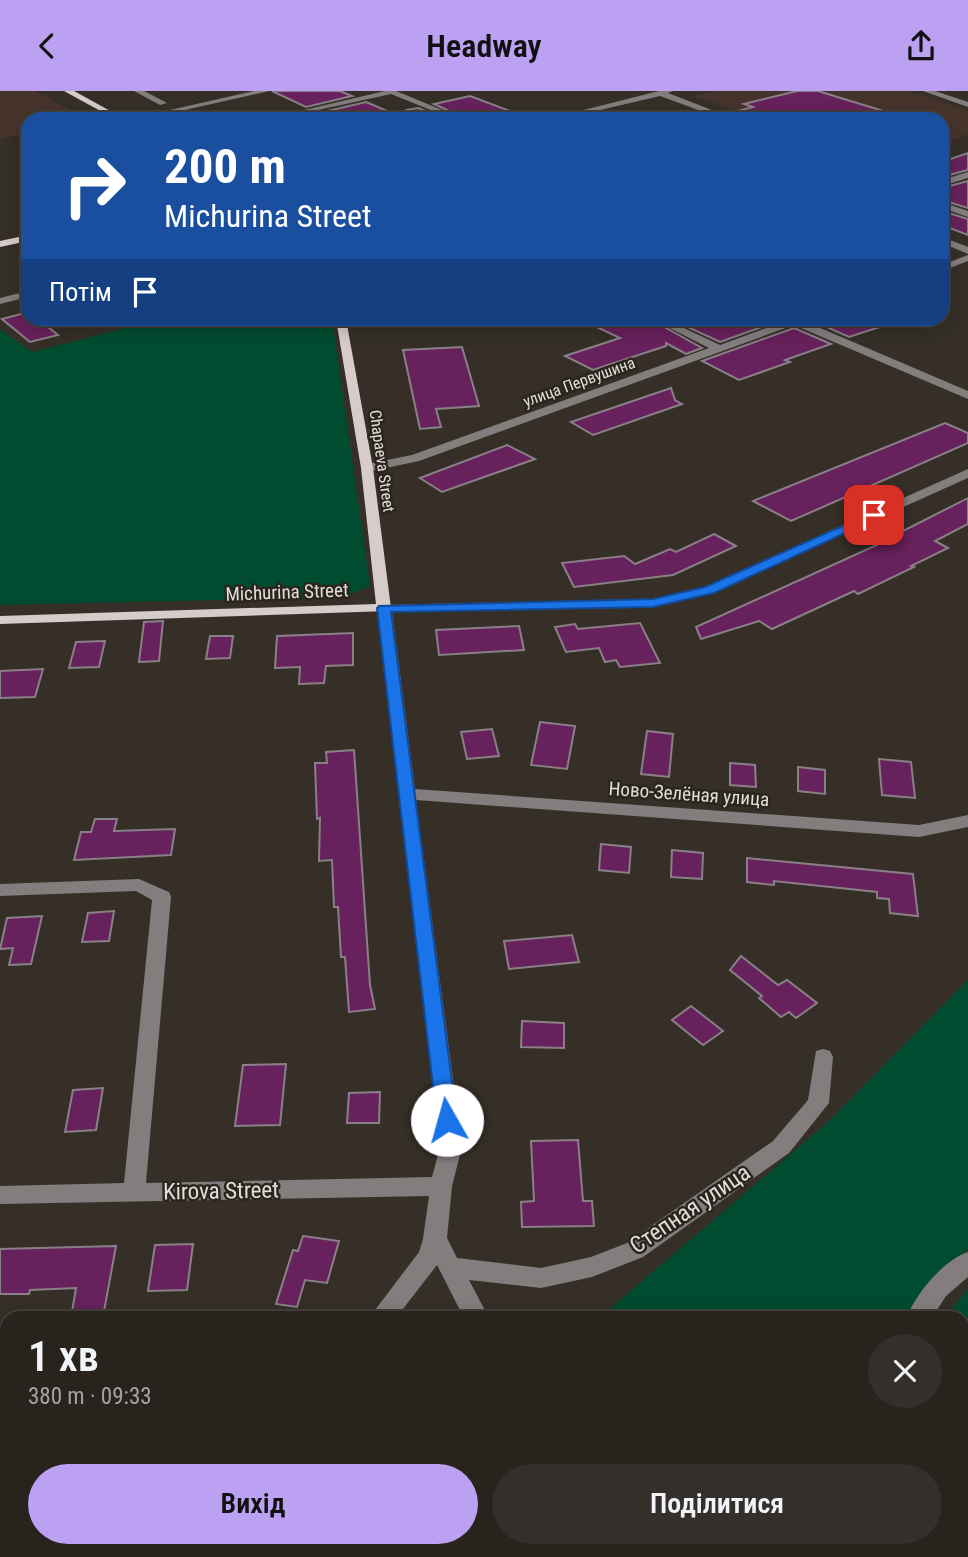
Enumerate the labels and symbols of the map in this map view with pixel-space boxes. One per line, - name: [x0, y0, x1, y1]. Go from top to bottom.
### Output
- street label: улица Первушина: [521, 353, 637, 411]
- street label: Chapaeva Street: [365, 409, 399, 514]
- pin: [844, 485, 904, 545]
- street label: Michurina Street: [225, 578, 349, 606]
- street label: Ново-Зелёная улица: [608, 777, 770, 811]
- position arrow: [410, 1083, 484, 1157]
- street label: Степная улица: [625, 1159, 755, 1259]
- street label: Kirova Street: [163, 1176, 279, 1206]

